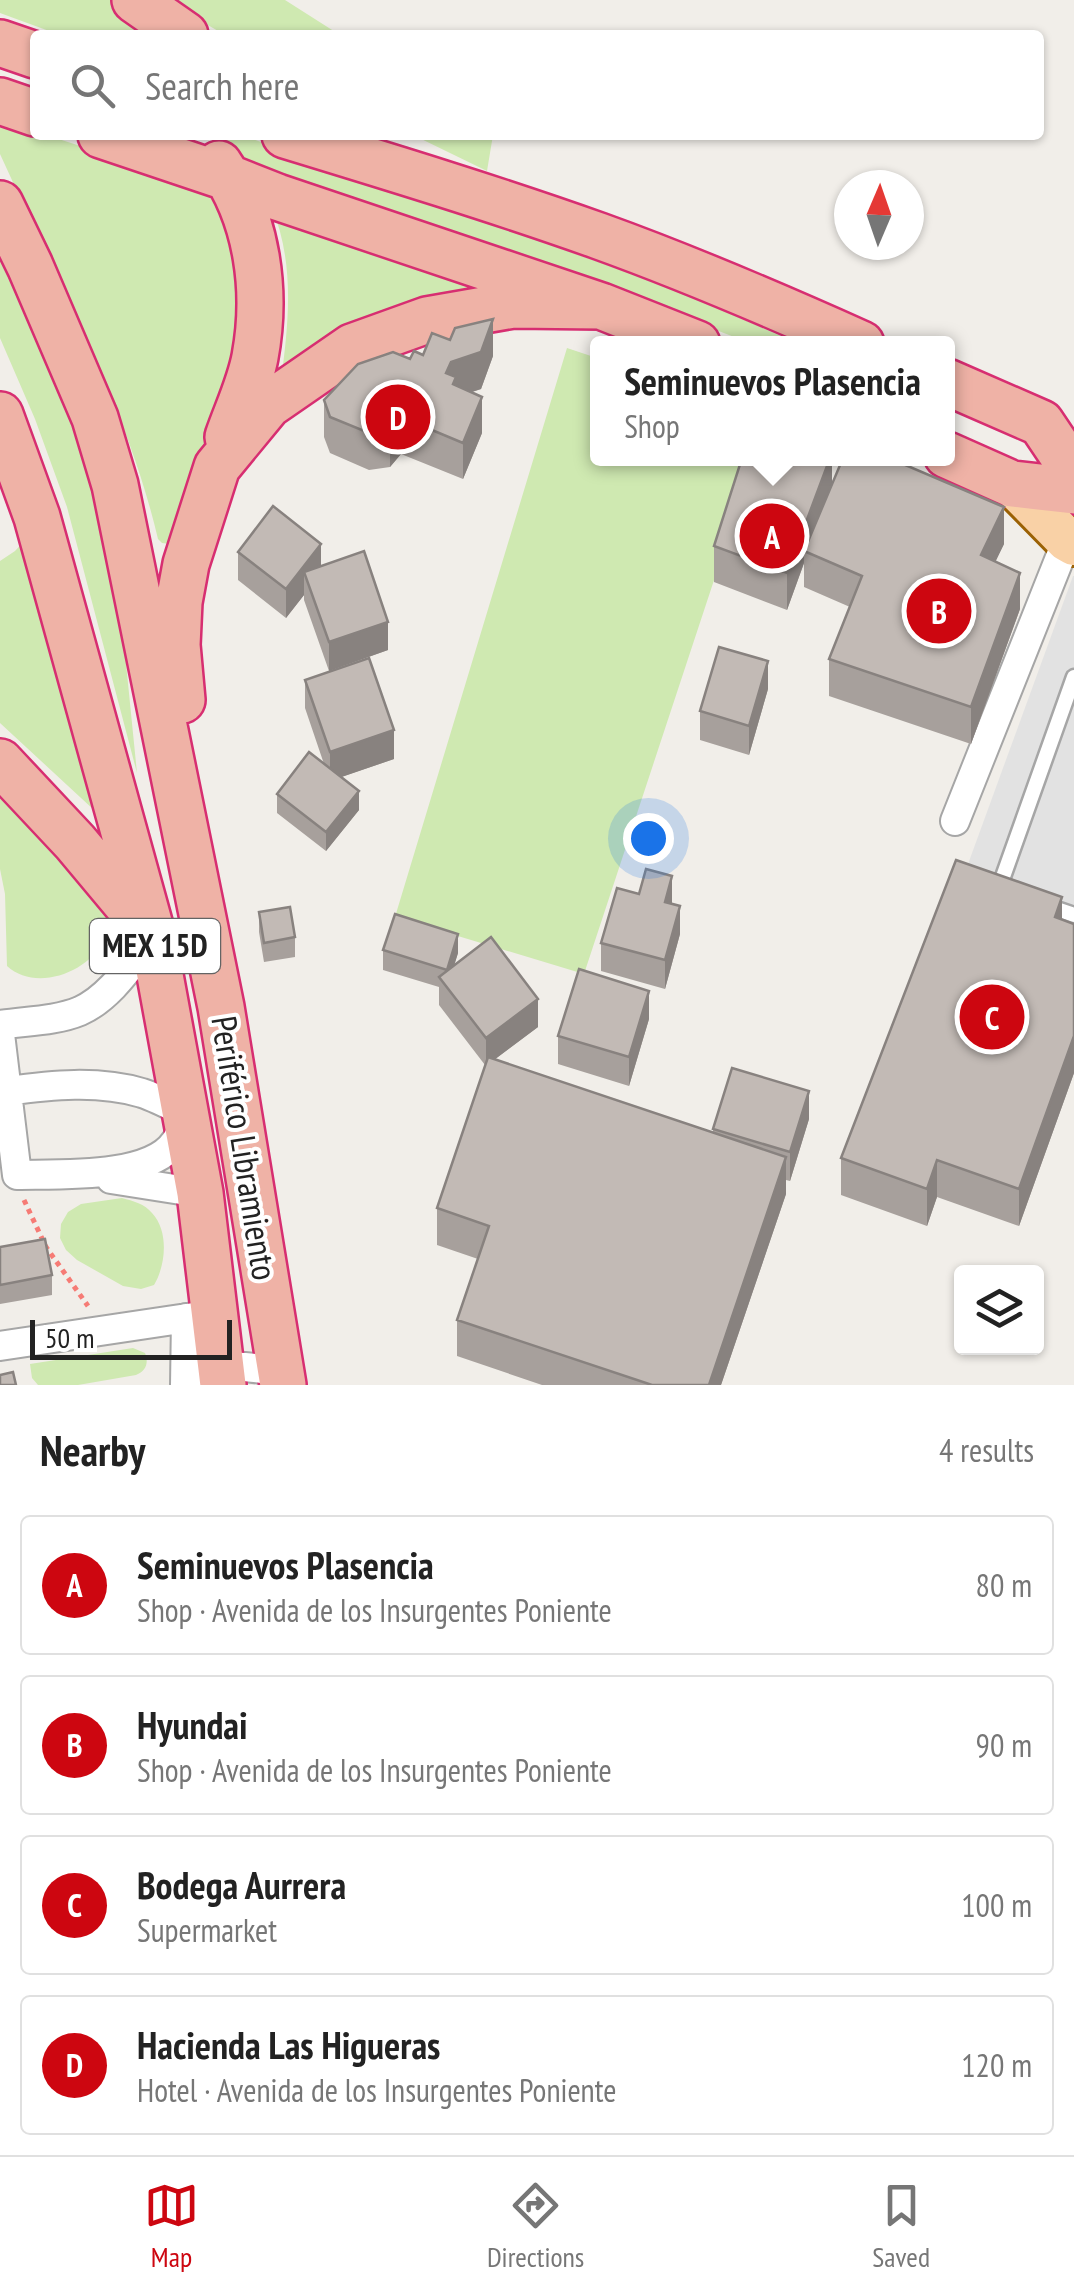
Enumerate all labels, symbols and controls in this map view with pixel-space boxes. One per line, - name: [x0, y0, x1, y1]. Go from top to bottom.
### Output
- search box: [30, 30, 1044, 140]
- icon: search: [65, 58, 120, 113]
- text: Search here: [145, 61, 299, 110]
- north arrow: [834, 170, 924, 260]
- popup: [590, 336, 955, 466]
- text: Seminuevos Plasencia: [624, 356, 921, 405]
- pin: D: [366, 380, 430, 454]
- text: Shop: [624, 405, 680, 447]
- pin: A: [740, 498, 804, 574]
- pin: B: [906, 574, 972, 648]
- your location: [623, 813, 674, 864]
- road number: MEX 15D: [90, 919, 220, 973]
- pin: C: [960, 980, 1024, 1054]
- street label: Periférico Libramiento: [201, 1013, 289, 1283]
- map controls: [954, 1265, 1044, 1355]
- button: layers: [954, 1265, 1044, 1355]
- scale bar: [30, 1315, 232, 1360]
- text: 50 m: [45, 1319, 94, 1356]
- text: Nearby: [40, 1423, 145, 1478]
- text: 4 results: [939, 1429, 1034, 1471]
- text: Seminuevos Plasencia: [137, 1540, 434, 1589]
- text: A: [66, 1564, 83, 1606]
- text: 80 m: [976, 1564, 1032, 1606]
- text: Shop · Avenida de los Insurgentes Poniente: [137, 1589, 612, 1631]
- text: Hyundai: [137, 1700, 248, 1749]
- text: B: [67, 1724, 82, 1766]
- text: 90 m: [976, 1724, 1032, 1766]
- text: Shop · Avenida de los Insurgentes Poniente: [137, 1749, 612, 1791]
- text: Bodega Aurrera: [137, 1860, 346, 1909]
- text: C: [67, 1884, 82, 1926]
- text: 100 m: [961, 1884, 1032, 1926]
- text: Supermarket: [137, 1909, 277, 1951]
- text: Hacienda Las Higueras: [137, 2020, 440, 2069]
- text: D: [66, 2044, 83, 2086]
- text: 120 m: [961, 2044, 1032, 2086]
- text: Hotel · Avenida de los Insurgentes Poniente: [137, 2069, 616, 2111]
- tab: Map: [144, 2178, 199, 2275]
- tab: Directions: [487, 2178, 584, 2275]
- tab: Saved: [872, 2178, 930, 2275]

